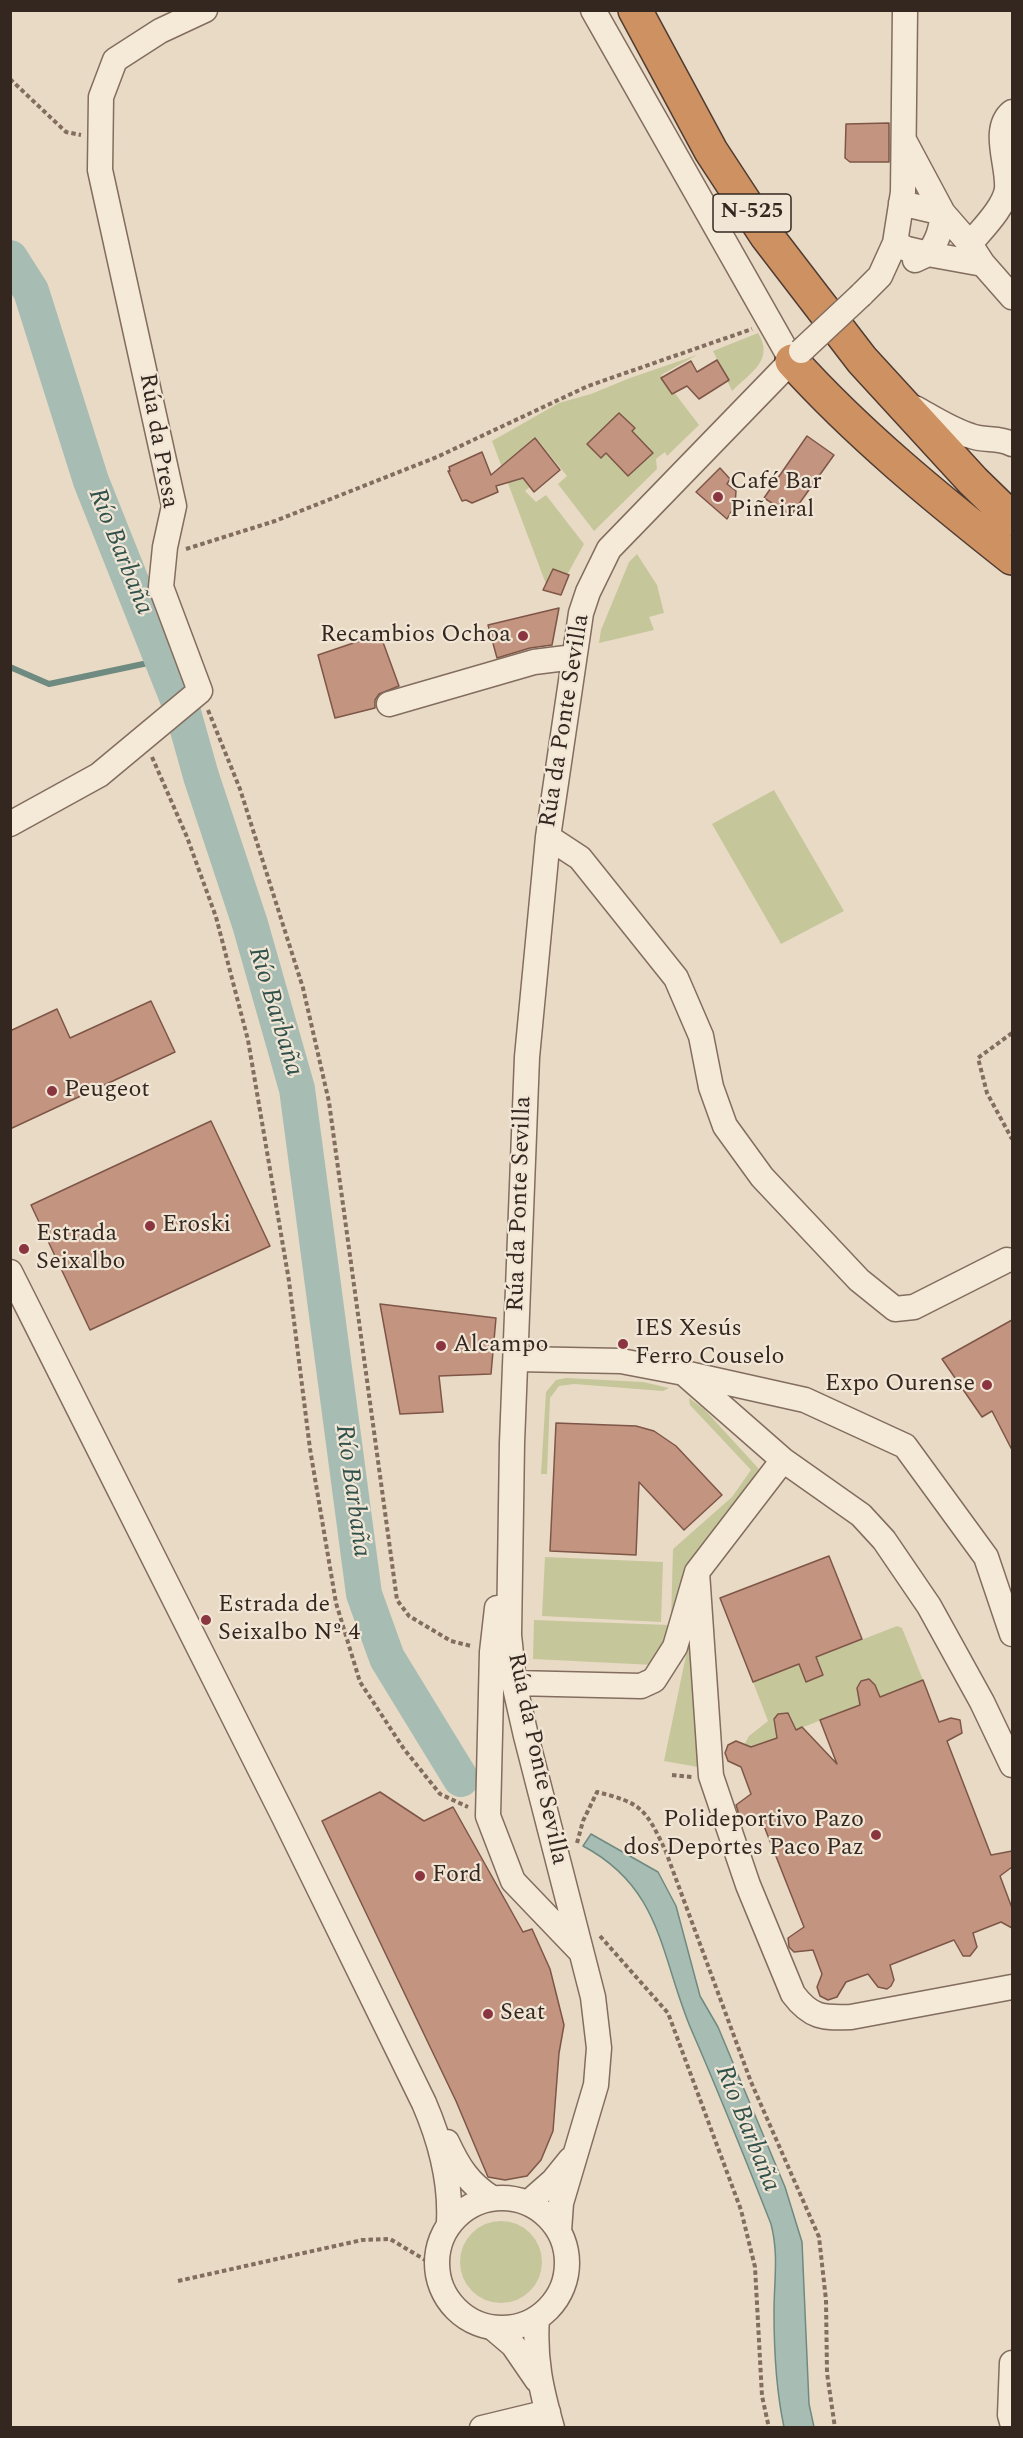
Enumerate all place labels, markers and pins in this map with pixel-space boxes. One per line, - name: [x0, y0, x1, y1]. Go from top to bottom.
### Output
- place label: Café Bar Piñeiral: [730, 469, 822, 525]
- marker: Café Bar Piñeiral: [711, 490, 725, 504]
- place label: Recambios Ochoa: [320, 622, 511, 650]
- marker: Recambios Ochoa: [516, 629, 530, 643]
- place label: Peugeot: [64, 1077, 150, 1105]
- marker: Peugeot: [45, 1084, 59, 1098]
- place label: Eroski: [162, 1212, 231, 1240]
- marker: Eroski: [143, 1219, 157, 1233]
- place label: Estrada Seixalbo: [36, 1221, 125, 1277]
- marker: Estrada Seixalbo: [17, 1242, 31, 1256]
- place label: IES Xesús Ferro Couselo: [635, 1316, 784, 1372]
- place label: Alcampo: [453, 1332, 548, 1360]
- marker: IES Xesús Ferro Couselo: [616, 1337, 630, 1351]
- marker: Alcampo: [434, 1339, 448, 1353]
- place label: Expo Ourense: [825, 1371, 975, 1399]
- marker: Expo Ourense: [980, 1378, 994, 1392]
- place label: Estrada de Seixalbo Nº 4: [218, 1592, 360, 1648]
- marker: Estrada de Seixalbo Nº 4: [199, 1613, 213, 1627]
- place label: Polideportivo Pazo dos Deportes Paco Paz: [623, 1807, 864, 1863]
- marker: Polideportivo Pazo dos Deportes Paco Paz: [869, 1828, 883, 1842]
- place label: Ford: [432, 1862, 482, 1890]
- marker: Ford: [413, 1869, 427, 1883]
- place label: Seat: [500, 2000, 545, 2028]
- marker: Seat: [481, 2007, 495, 2021]

